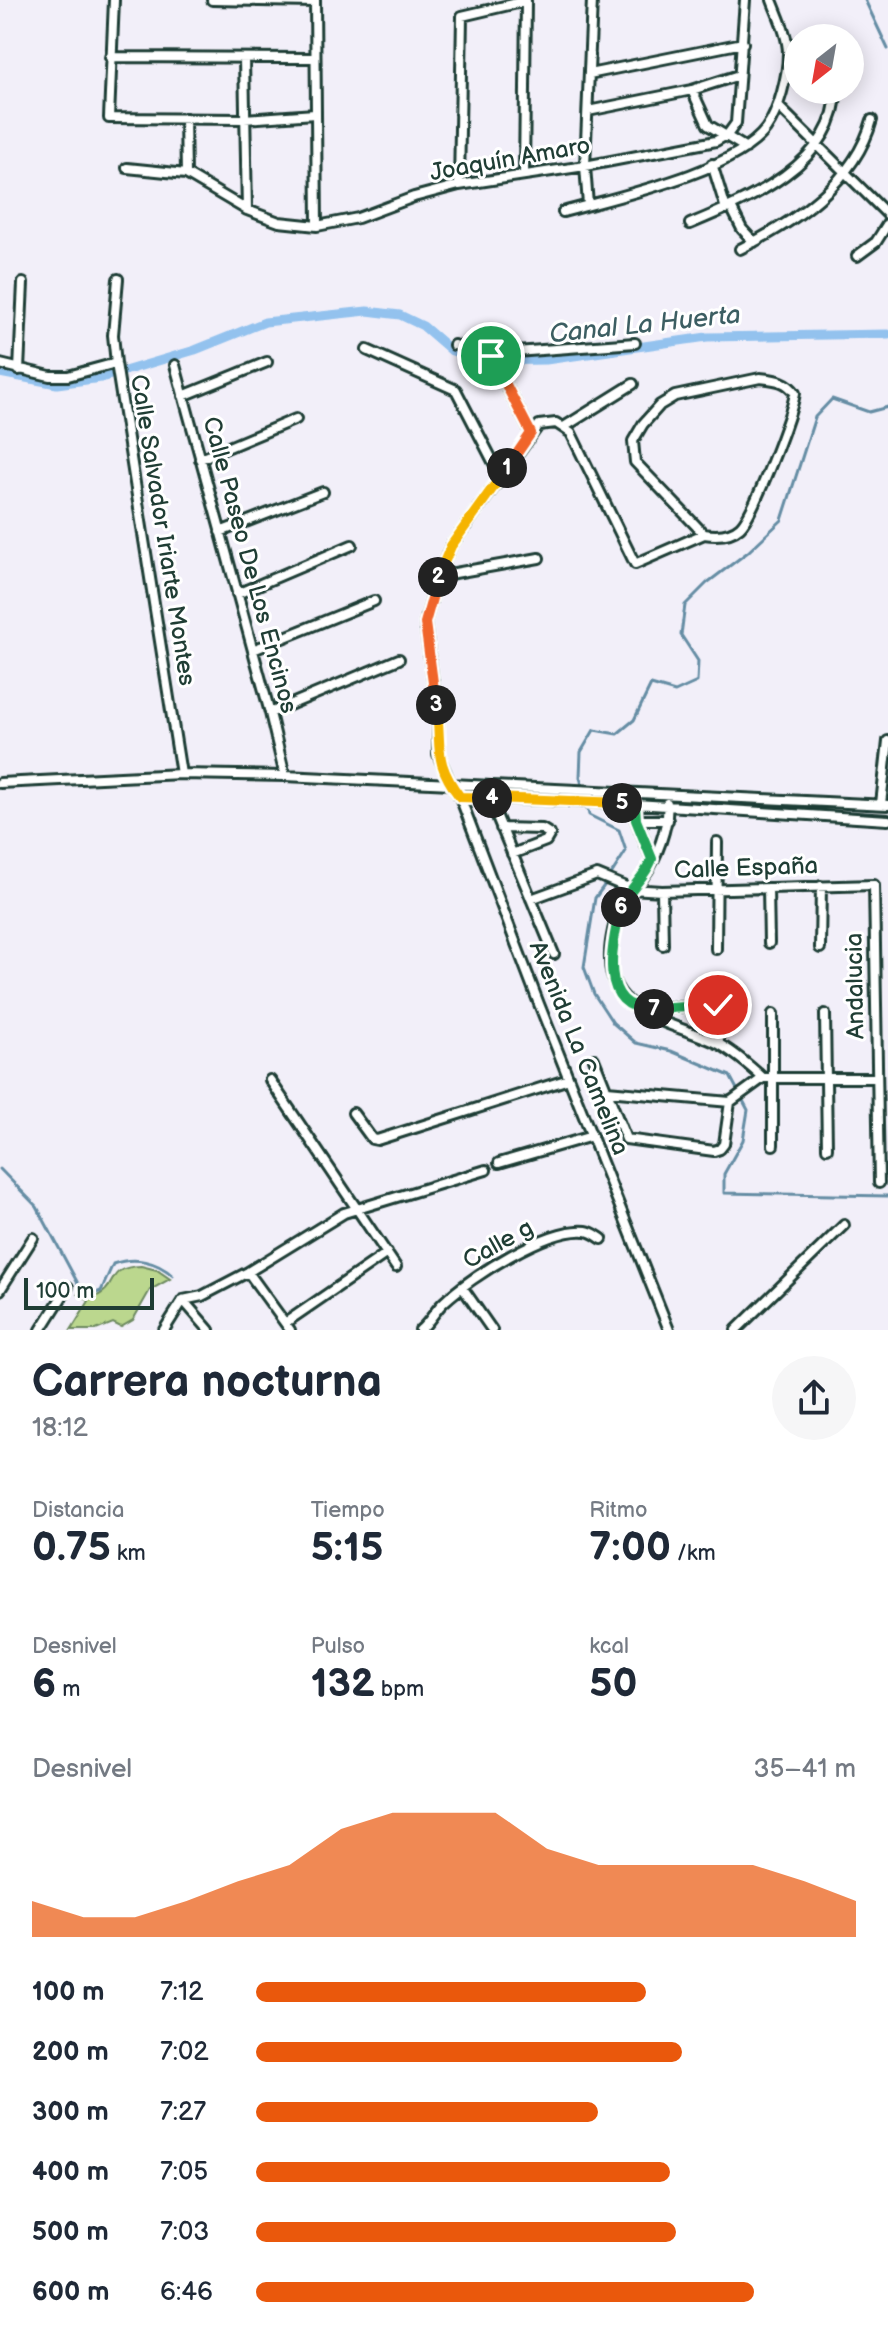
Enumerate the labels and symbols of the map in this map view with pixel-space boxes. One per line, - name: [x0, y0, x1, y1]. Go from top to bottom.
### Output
- north arrow: [784, 24, 864, 104]
- street label: Joaquín Amaro: [428, 131, 592, 187]
- water label: Canal La Huerta: [548, 300, 742, 350]
- pin: [457, 322, 525, 390]
- street label: Calle Salvador Iriarte Montes: [124, 372, 202, 688]
- street label: Calle Paseo De Los Encinos: [196, 414, 304, 716]
- pin: 1: [487, 448, 527, 488]
- pin: 2: [418, 557, 458, 597]
- pin: 3: [416, 685, 456, 725]
- pin: 4: [472, 778, 512, 818]
- pin: 5: [602, 783, 642, 823]
- street label: Calle España: [673, 851, 819, 885]
- pin: 6: [601, 887, 641, 927]
- street label: Andalucia: [840, 933, 870, 1039]
- street label: Avenida La Camelina: [523, 937, 635, 1159]
- pin: [684, 971, 752, 1039]
- pin: 7: [634, 989, 674, 1029]
- street label: Calle g: [458, 1213, 538, 1275]
- scale bar: [24, 1274, 154, 1310]

